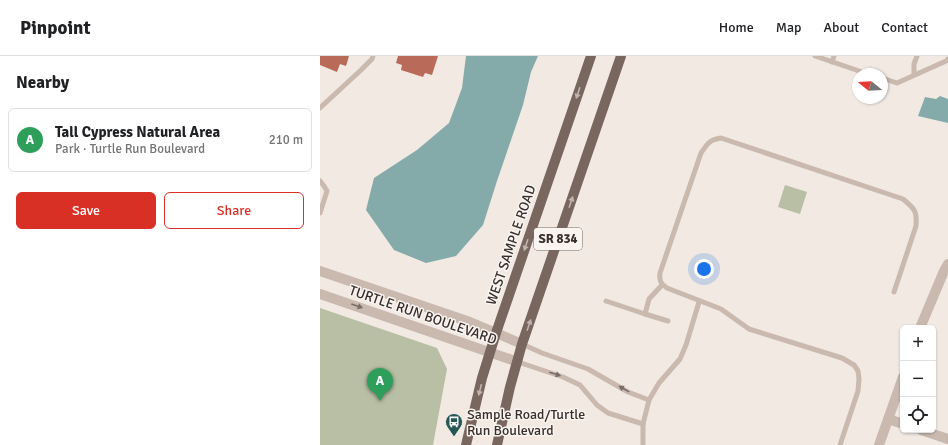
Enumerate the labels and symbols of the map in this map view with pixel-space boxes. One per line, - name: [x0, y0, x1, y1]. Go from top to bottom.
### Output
- north arrow: [852, 68, 888, 104]
- one-way arrow: [575, 87, 581, 99]
- street label: WEST SAMPLE ROAD: [482, 183, 540, 307]
- one-way arrow: [568, 196, 574, 208]
- road number: SR 834: [534, 228, 582, 250]
- one-way arrow: [523, 239, 529, 251]
- your location: [694, 259, 714, 279]
- street label: TURTLE RUN BOULEVARD: [347, 282, 499, 348]
- one-way arrow: [351, 304, 363, 310]
- one-way arrow: [526, 319, 532, 331]
- pin: A: [367, 368, 393, 401]
- one-way arrow: [549, 372, 561, 378]
- one-way arrow: [476, 384, 482, 396]
- one-way arrow: [618, 386, 630, 393]
- place label: Sample Road/Turtle Run Boulevard: [467, 406, 585, 439]
- bus stop icon: Sample Road/Turtle Run Boulevard: [444, 412, 464, 437]

